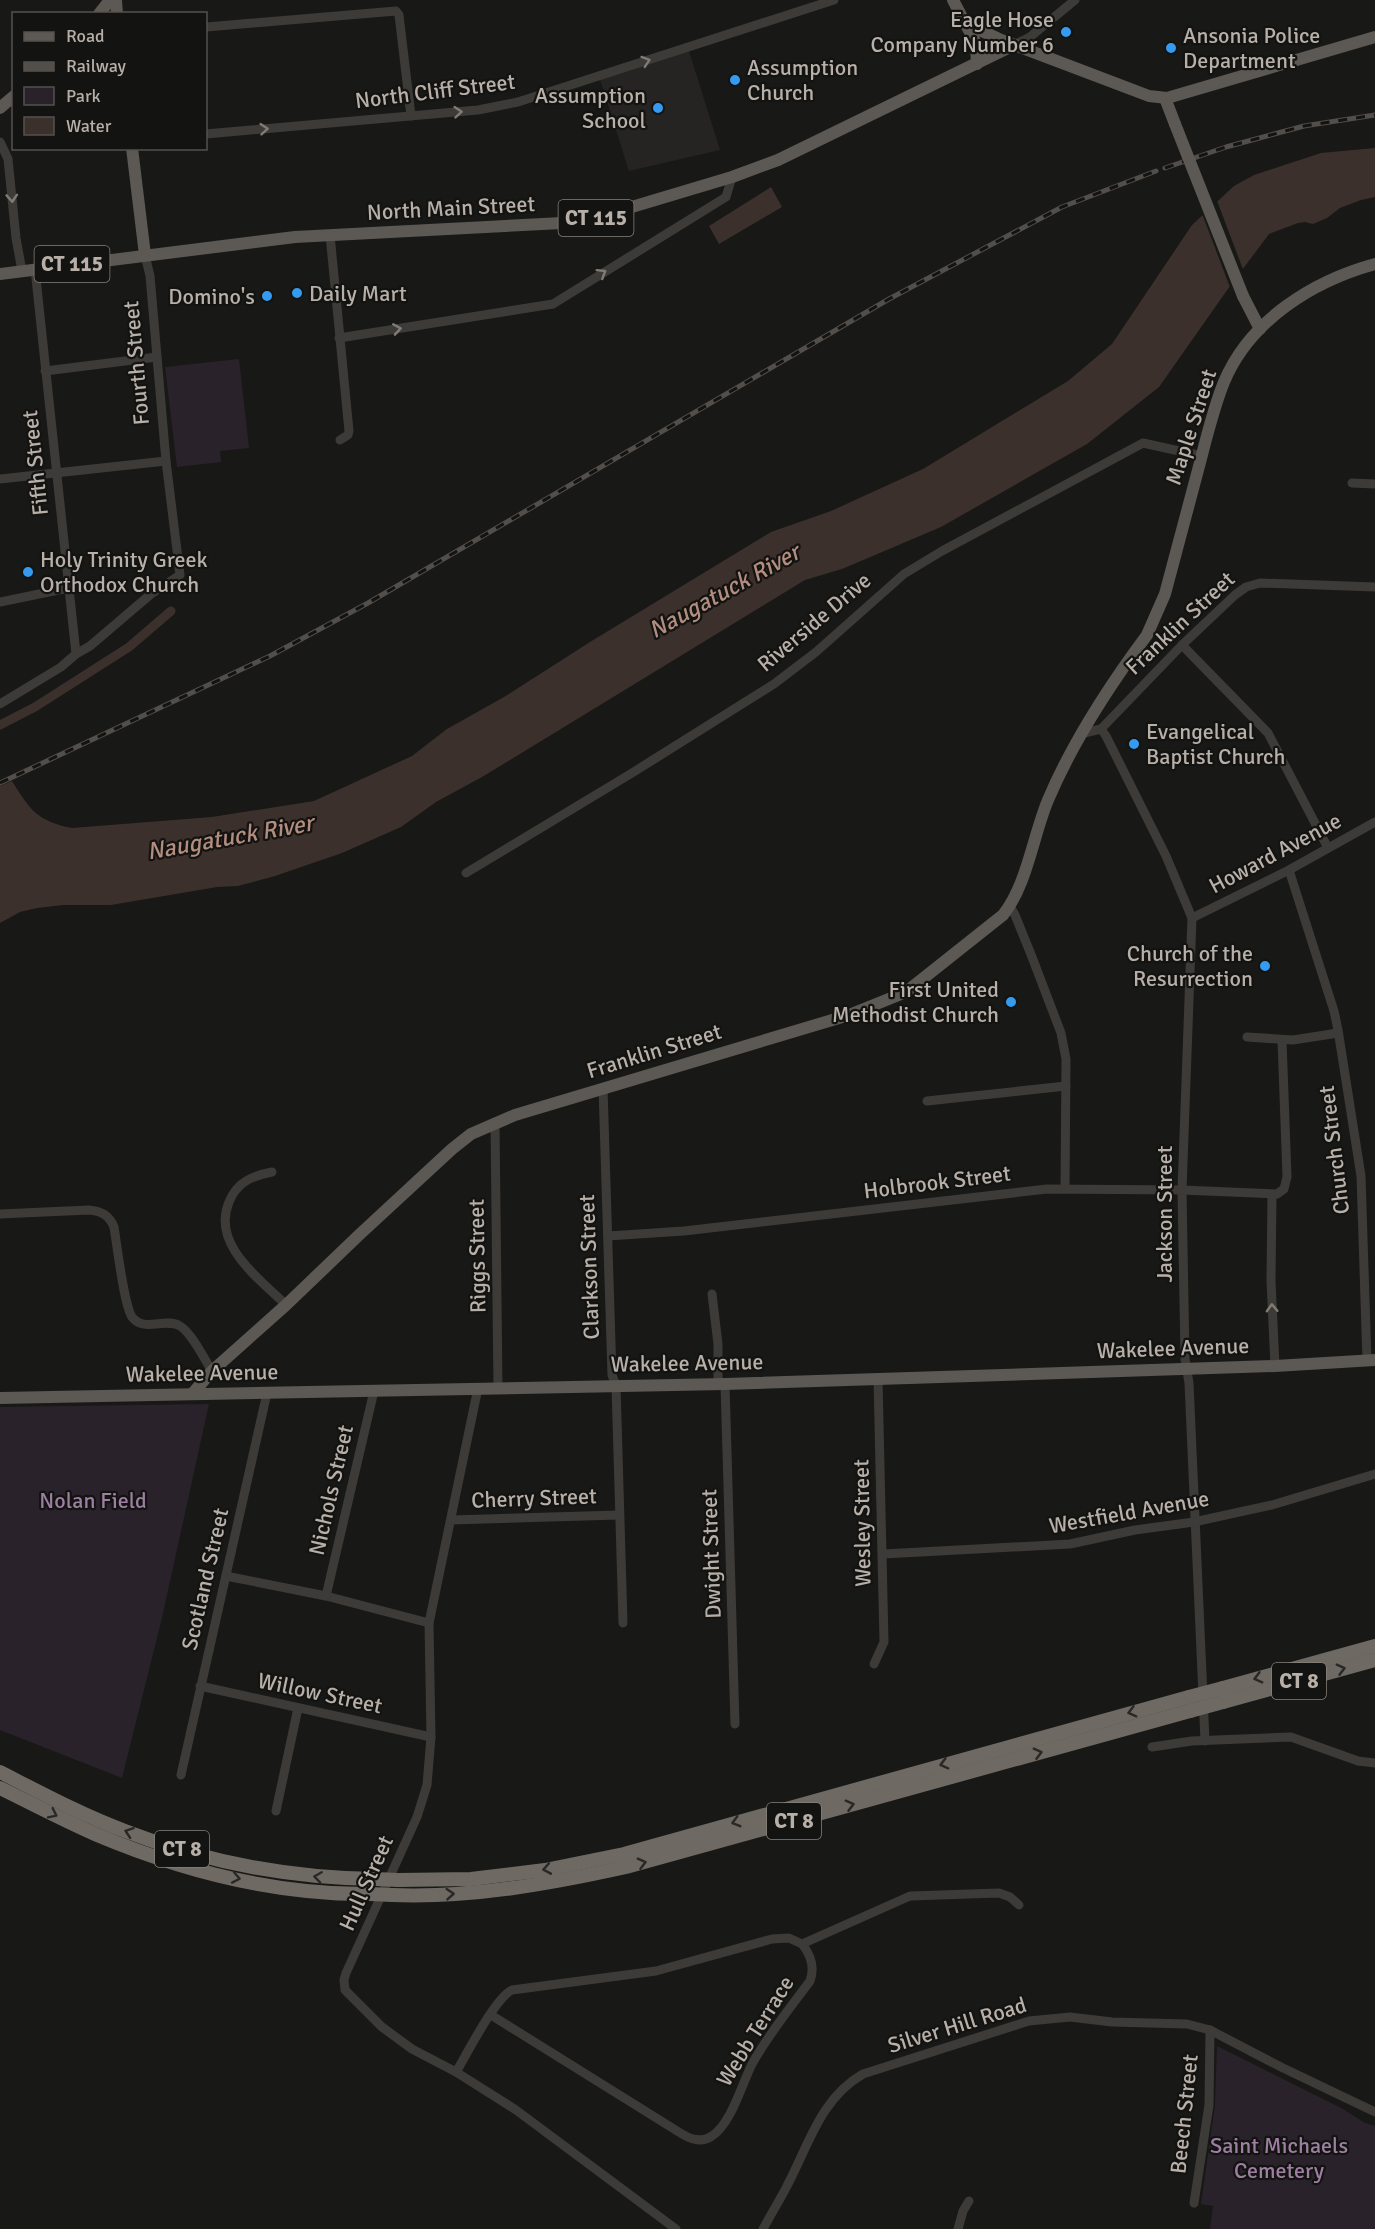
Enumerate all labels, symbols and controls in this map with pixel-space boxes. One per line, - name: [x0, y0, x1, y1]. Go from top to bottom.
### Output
- place label: Eagle Hose Company Number 6: [870, 6, 1054, 58]
- legend: [12, 12, 207, 150]
- place label: Ansonia Police Department: [1183, 22, 1320, 74]
- text: Road: [66, 25, 105, 47]
- marker: Eagle Hose Company Number 6: [1059, 25, 1073, 39]
- marker: Ansonia Police Department: [1164, 41, 1178, 55]
- place label: Assumption Church: [747, 54, 858, 106]
- text: Railway: [66, 55, 127, 77]
- one-way arrow: [640, 56, 651, 68]
- street label: North Cliff Street: [353, 68, 517, 114]
- marker: Assumption Church: [728, 73, 742, 87]
- place label: Assumption School: [535, 82, 646, 134]
- text: Park: [66, 85, 101, 107]
- marker: Assumption School: [651, 101, 665, 115]
- one-way arrow: [453, 106, 463, 119]
- text: Water: [66, 115, 112, 137]
- one-way arrow: [259, 123, 268, 136]
- street label: North Main Street: [366, 190, 536, 226]
- one-way arrow: [5, 194, 18, 203]
- road number: CT 115: [558, 200, 634, 236]
- road number: CT 115: [34, 246, 110, 282]
- one-way arrow: [596, 269, 606, 281]
- place label: Daily Mart: [309, 280, 407, 307]
- place label: Domino's: [168, 283, 255, 310]
- marker: Daily Mart: [290, 286, 304, 300]
- marker: Domino's: [260, 289, 274, 303]
- street label: Fourth Street: [117, 299, 155, 426]
- one-way arrow: [392, 323, 402, 336]
- street label: Maple Street: [1160, 365, 1222, 488]
- street label: Fifth Street: [16, 409, 54, 517]
- water label: Naugatuck River: [643, 536, 808, 645]
- place label: Holy Trinity Greek Orthodox Church: [40, 546, 207, 598]
- marker: Holy Trinity Greek Orthodox Church: [21, 565, 35, 579]
- street label: Franklin Street: [1120, 565, 1240, 680]
- street label: Riverside Drive: [752, 567, 876, 677]
- place label: Evangelical Baptist Church: [1146, 718, 1285, 770]
- marker: Evangelical Baptist Church: [1127, 737, 1141, 751]
- water label: Naugatuck River: [144, 807, 319, 866]
- street label: Howard Avenue: [1204, 807, 1346, 899]
- place label: Church of the Resurrection: [1127, 940, 1253, 992]
- marker: Church of the Resurrection: [1258, 959, 1272, 973]
- place label: First United Methodist Church: [832, 976, 999, 1028]
- marker: First United Methodist Church: [1004, 995, 1018, 1009]
- street label: Franklin Street: [583, 1018, 725, 1084]
- street label: Church Street: [1313, 1084, 1355, 1216]
- street label: Jackson Street: [1151, 1145, 1178, 1282]
- street label: Holbrook Street: [862, 1160, 1012, 1204]
- street label: Clarkson Street: [573, 1194, 605, 1340]
- street label: Riggs Street: [463, 1198, 491, 1313]
- one-way arrow: [1265, 1304, 1278, 1313]
- street label: Wakelee Avenue: [1096, 1332, 1250, 1364]
- street label: Wakelee Avenue: [610, 1348, 764, 1378]
- street label: Wakelee Avenue: [125, 1358, 279, 1388]
- street label: Nichols Street: [303, 1422, 359, 1558]
- street label: Wesley Street: [847, 1459, 877, 1587]
- street label: Cherry Street: [471, 1482, 597, 1514]
- street label: Westfield Avenue: [1047, 1485, 1211, 1539]
- park label: Nolan Field: [39, 1487, 147, 1514]
- street label: Dwight Street: [695, 1488, 727, 1619]
- street label: Scotland Street: [176, 1505, 235, 1653]
- road number: CT 8: [1272, 1663, 1326, 1699]
- one-way arrow: [1335, 1664, 1345, 1677]
- street label: Willow Street: [255, 1667, 385, 1719]
- one-way arrow: [1253, 1671, 1263, 1684]
- one-way arrow: [1128, 1705, 1138, 1718]
- one-way arrow: [1032, 1748, 1043, 1760]
- one-way arrow: [939, 1756, 949, 1769]
- one-way arrow: [844, 1800, 855, 1812]
- road number: CT 8: [767, 1803, 821, 1839]
- one-way arrow: [46, 1806, 57, 1818]
- one-way arrow: [731, 1815, 742, 1827]
- one-way arrow: [124, 1827, 135, 1839]
- road number: CT 8: [155, 1831, 209, 1867]
- street label: Hull Street: [333, 1831, 399, 1935]
- one-way arrow: [637, 1857, 647, 1870]
- one-way arrow: [543, 1862, 553, 1875]
- one-way arrow: [231, 1871, 241, 1884]
- one-way arrow: [313, 1871, 322, 1884]
- one-way arrow: [445, 1888, 455, 1901]
- street label: Webb Terrace: [710, 1971, 800, 2091]
- street label: Silver Hill Road: [884, 1991, 1030, 2059]
- street label: Beech Street: [1164, 2053, 1204, 2175]
- park label: Saint Michaels Cemetery: [1210, 2132, 1348, 2184]

